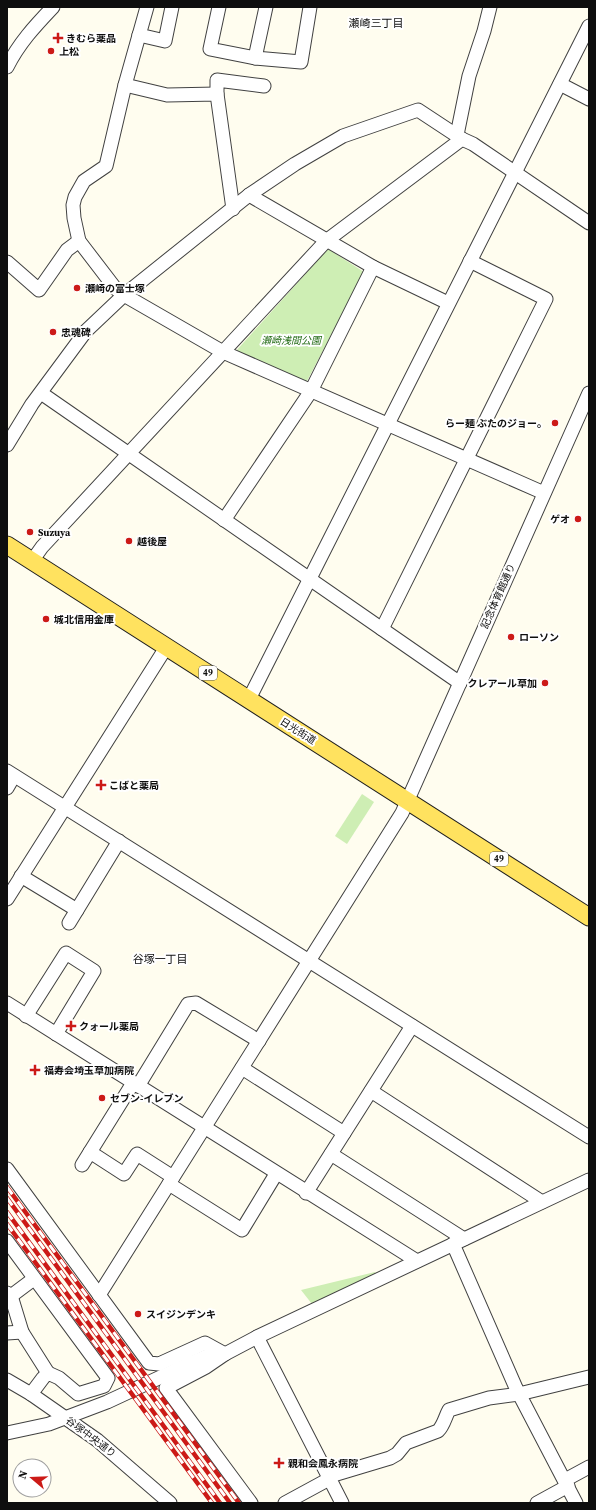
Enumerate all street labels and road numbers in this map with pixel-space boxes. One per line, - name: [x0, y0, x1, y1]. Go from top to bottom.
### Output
- street label: 記念体育館通り: [478, 561, 518, 631]
- road number: 49: [199, 666, 217, 680]
- street label: 日光街道: [278, 715, 318, 747]
- road number: 49: [490, 852, 508, 866]
- street label: 谷塚中央通り: [63, 1414, 119, 1460]

